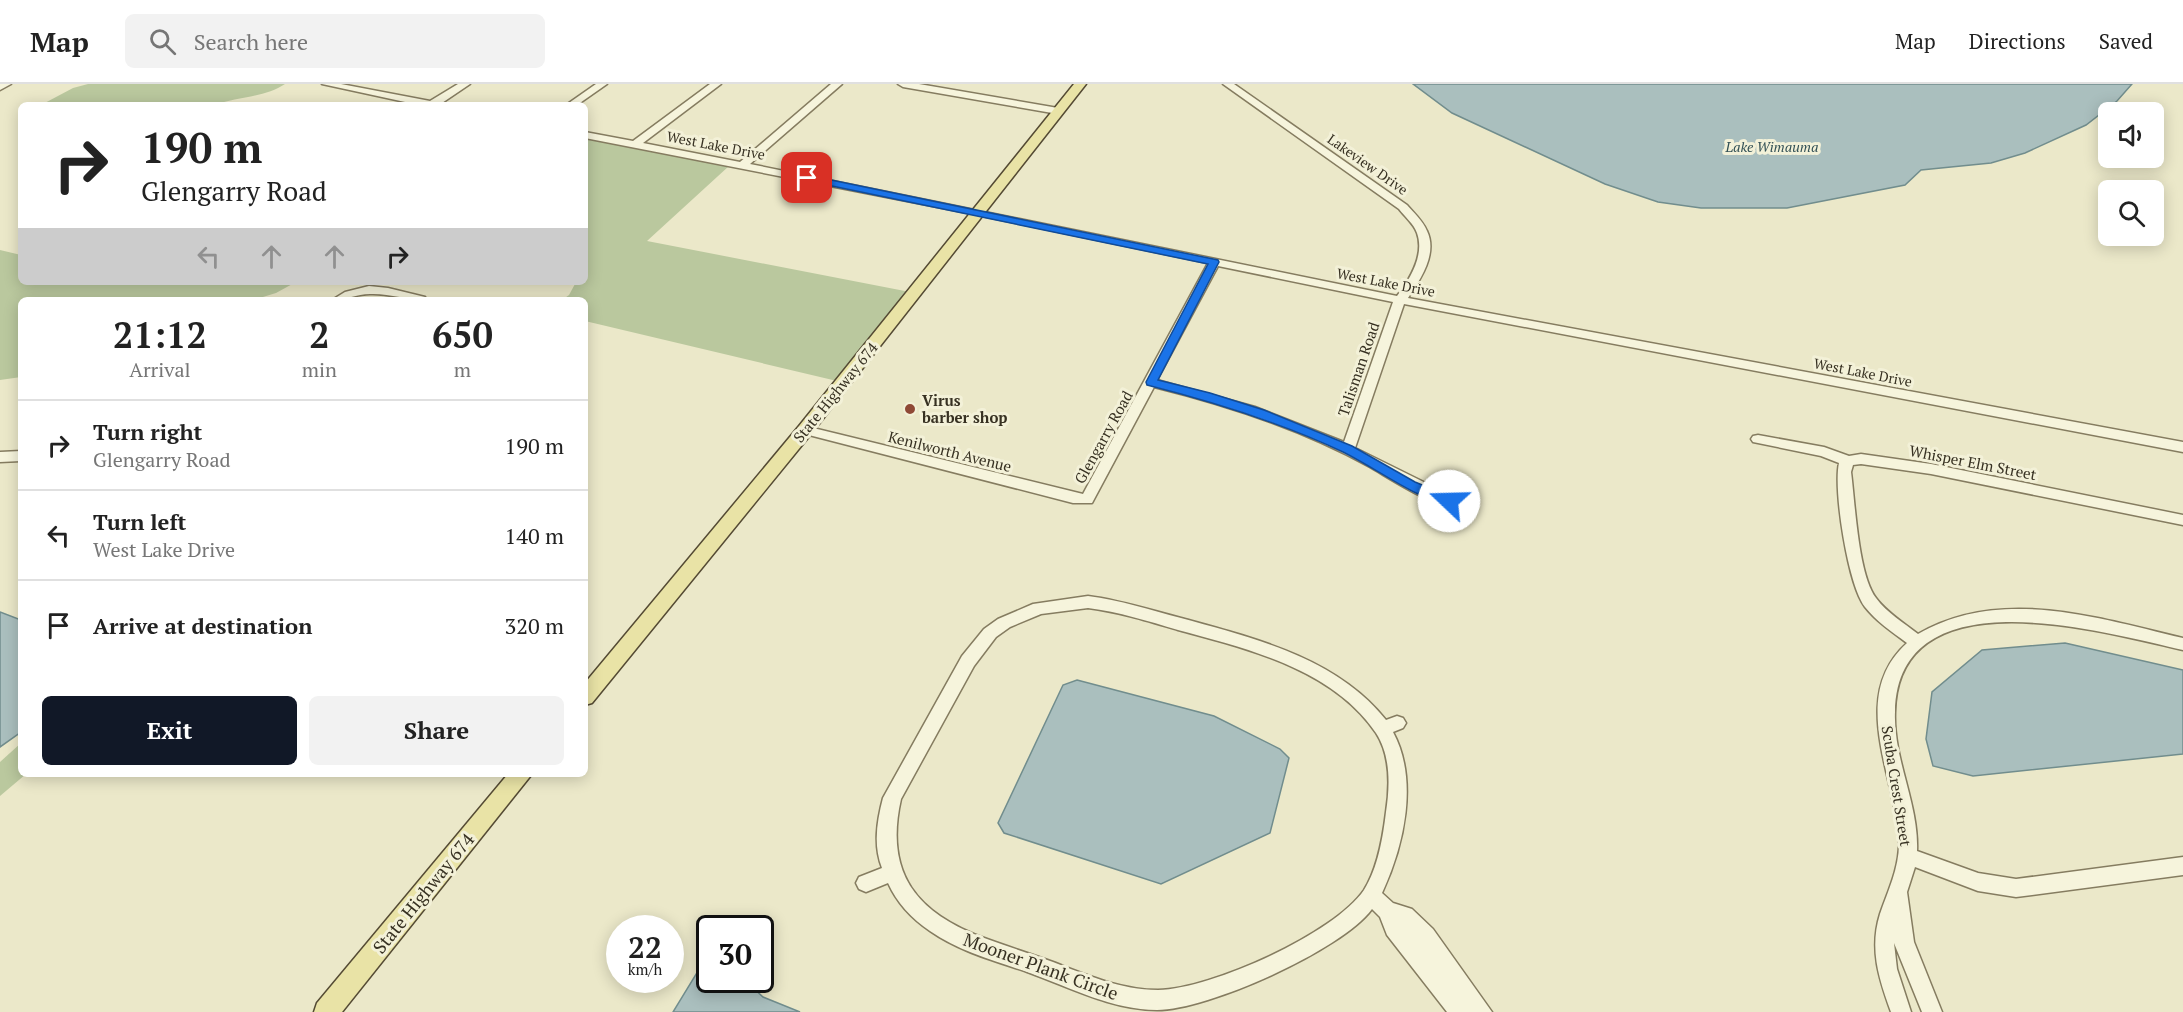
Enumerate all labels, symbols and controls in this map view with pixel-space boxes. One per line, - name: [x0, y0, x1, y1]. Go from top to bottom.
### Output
- search box: [125, 14, 545, 68]
- text: Map: [30, 23, 89, 60]
- icon: search: [146, 25, 179, 58]
- text: Search here: [194, 27, 308, 56]
- text: Map: [1895, 27, 1936, 55]
- text: Directions: [1969, 27, 2066, 55]
- text: Saved: [2099, 27, 2153, 55]
- map controls: [2098, 102, 2164, 246]
- button: sound: [2098, 102, 2164, 168]
- text: 190 m: [141, 119, 262, 175]
- icon: right: [42, 126, 120, 204]
- street label: West Lake Drive: [665, 126, 767, 164]
- street label: Lakeview Drive: [1324, 129, 1412, 199]
- water label: Lake Wimauma: [1724, 137, 1819, 156]
- pin: [781, 152, 832, 203]
- icon: arrive: [790, 161, 823, 194]
- text: Glengarry Road: [141, 173, 327, 209]
- button: search: [2098, 180, 2164, 246]
- icon: left: [192, 240, 225, 273]
- icon: ahead: [255, 240, 288, 273]
- icon: ahead: [318, 240, 351, 273]
- icon: right: [381, 240, 414, 273]
- street label: West Lake Drive: [1335, 263, 1437, 301]
- text: 21:12: [113, 311, 207, 358]
- text: 2: [309, 311, 330, 358]
- text: 650: [432, 311, 493, 358]
- street label: Talisman Road: [1333, 319, 1383, 419]
- street label: State Highway 674: [788, 338, 882, 446]
- street label: West Lake Drive: [1812, 353, 1914, 391]
- text: Arrival: [129, 356, 191, 383]
- text: min: [302, 356, 337, 383]
- text: m: [454, 356, 471, 383]
- street label: Glengarry Road: [1069, 387, 1137, 487]
- place label: Virus barber shop: [921, 390, 1007, 427]
- marker: Virus barber shop: [903, 402, 917, 416]
- text: Turn right: [93, 417, 202, 446]
- street label: Kenilworth Avenue: [886, 426, 1014, 476]
- icon: right: [42, 429, 75, 462]
- text: 190 m: [504, 431, 564, 460]
- street label: Whisper Elm Street: [1908, 440, 2039, 484]
- text: Glengarry Road: [93, 446, 231, 473]
- position arrow: [1417, 469, 1481, 533]
- text: Turn left: [93, 507, 186, 536]
- icon: left: [42, 519, 75, 552]
- text: 140 m: [504, 521, 564, 550]
- text: West Lake Drive: [93, 536, 235, 563]
- icon: arrive: [42, 609, 75, 642]
- text: Arrive at destination: [93, 611, 312, 640]
- text: 320 m: [504, 611, 564, 640]
- button: Exit: [42, 696, 297, 765]
- button: Share: [309, 696, 564, 765]
- street label: Scuba Crest Street: [1878, 724, 1916, 848]
- street label: State Highway 674: [367, 827, 479, 958]
- speed limit sign: 30: [696, 915, 774, 993]
- text: 22: [628, 927, 662, 967]
- street label: Mooner Plank Circle: [960, 927, 1122, 1005]
- text: km/h: [628, 959, 662, 979]

